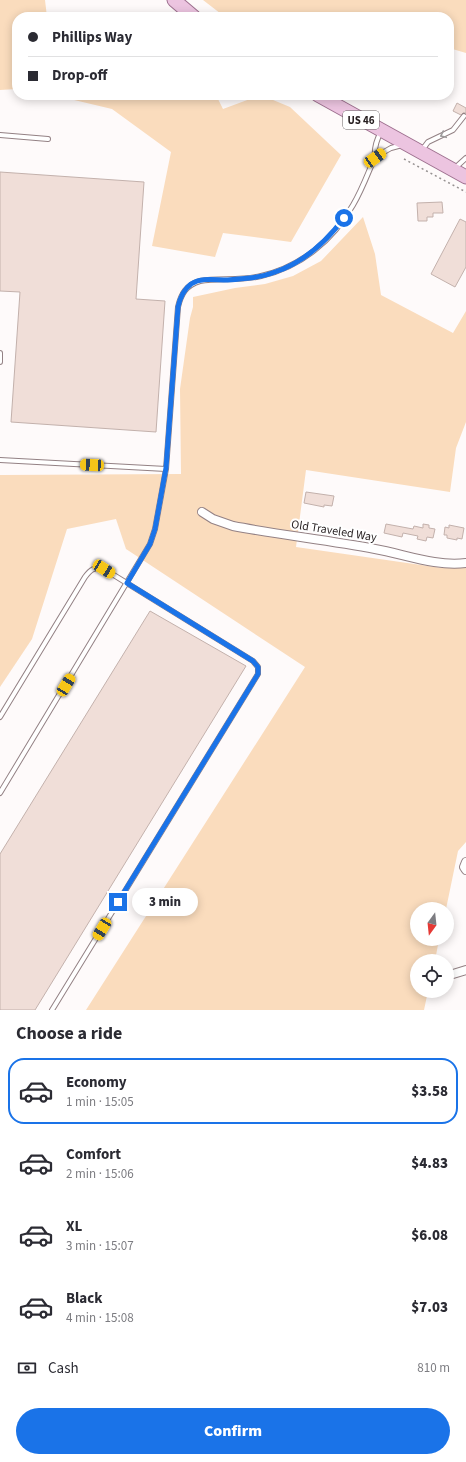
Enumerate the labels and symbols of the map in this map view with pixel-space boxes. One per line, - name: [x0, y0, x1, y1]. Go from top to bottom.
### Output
- road number: US 46: [343, 111, 379, 129]
- one-way arrow: [439, 130, 447, 138]
- car: [362, 146, 388, 170]
- route start: [335, 209, 353, 227]
- car: [80, 458, 104, 472]
- street label: Old Traveled Way: [290, 516, 378, 546]
- car: [91, 558, 117, 580]
- car: [55, 672, 77, 698]
- callout: 3 min: [132, 888, 198, 916]
- route end: [109, 893, 127, 911]
- north arrow: [410, 902, 454, 946]
- car: [91, 916, 113, 942]

